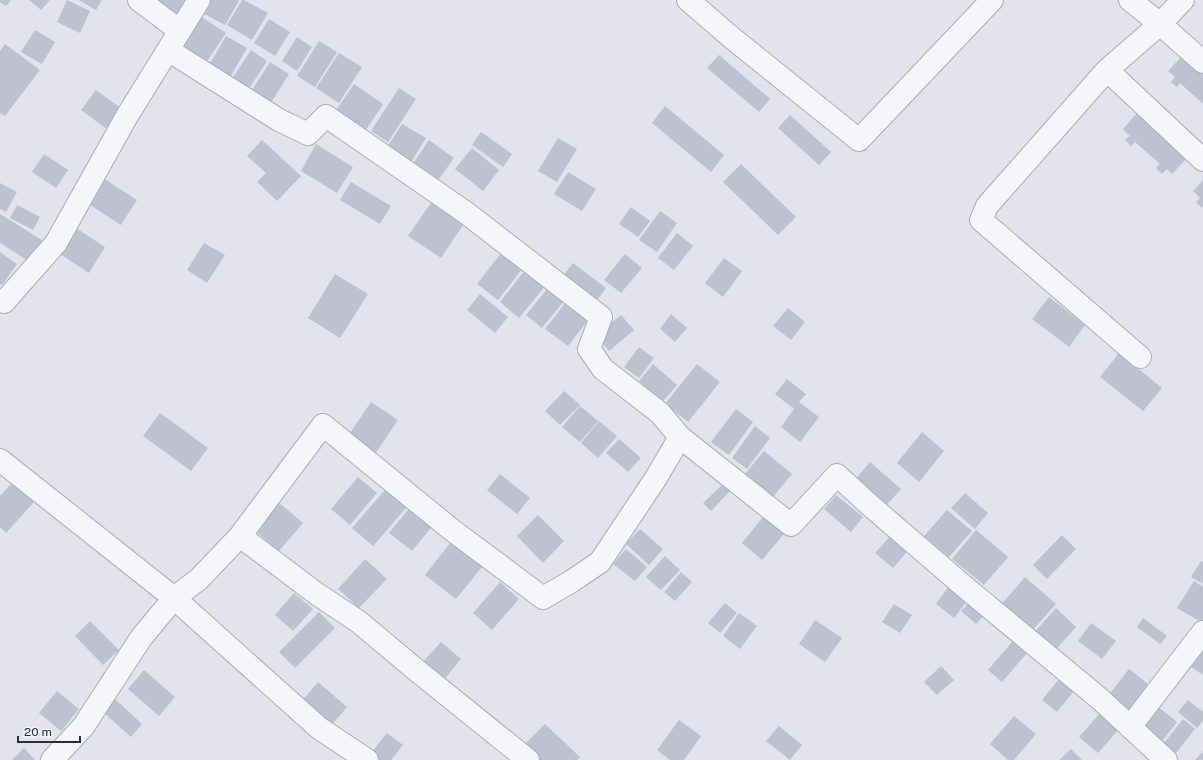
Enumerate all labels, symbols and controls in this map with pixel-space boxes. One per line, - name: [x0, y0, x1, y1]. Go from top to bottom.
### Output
- scale bar: [18, 718, 80, 744]
- text: 20 m: [24, 725, 52, 739]

